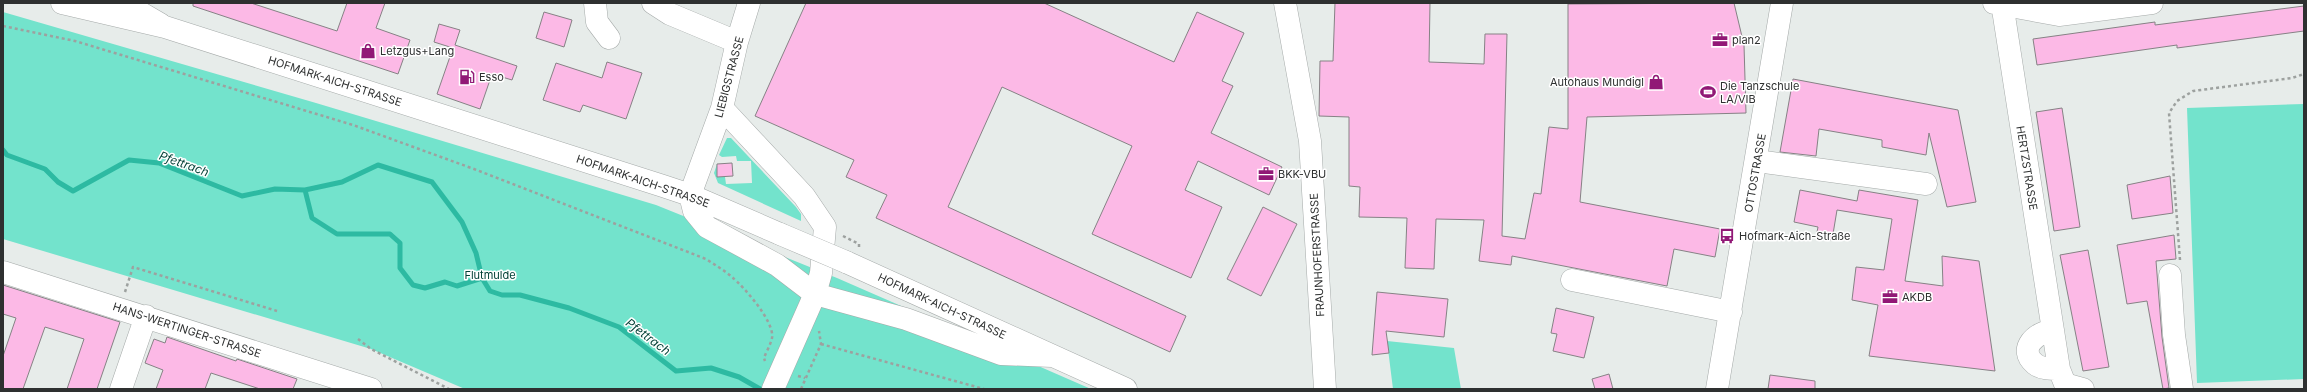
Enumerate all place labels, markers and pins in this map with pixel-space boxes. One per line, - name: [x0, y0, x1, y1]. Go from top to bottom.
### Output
- office icon: plan2: [1711, 31, 1729, 49]
- place label: plan2: [1732, 33, 1761, 47]
- shop icon: Letzgus+Lang: [359, 42, 377, 60]
- place label: Letzgus+Lang: [380, 44, 454, 58]
- fuel station icon: Esso: [458, 68, 476, 86]
- place label: Esso: [479, 70, 504, 84]
- shop icon: Autohaus Mundigl: [1647, 73, 1665, 91]
- place label: Autohaus Mundigl: [1550, 75, 1644, 89]
- place label: Die Tanzschule LA/VIB: [1720, 79, 1799, 106]
- sports icon: Die Tanzschule LA/VIB: [1699, 83, 1717, 101]
- office icon: BKK-VBU: [1257, 165, 1275, 183]
- place label: BKK-VBU: [1278, 167, 1326, 181]
- bus stop icon: Hofmark-Aich-Straße: [1718, 227, 1736, 245]
- place label: Hofmark-Aich-Straße: [1739, 229, 1851, 243]
- office icon: AKDB: [1881, 288, 1899, 306]
- place label: AKDB: [1902, 290, 1932, 304]

